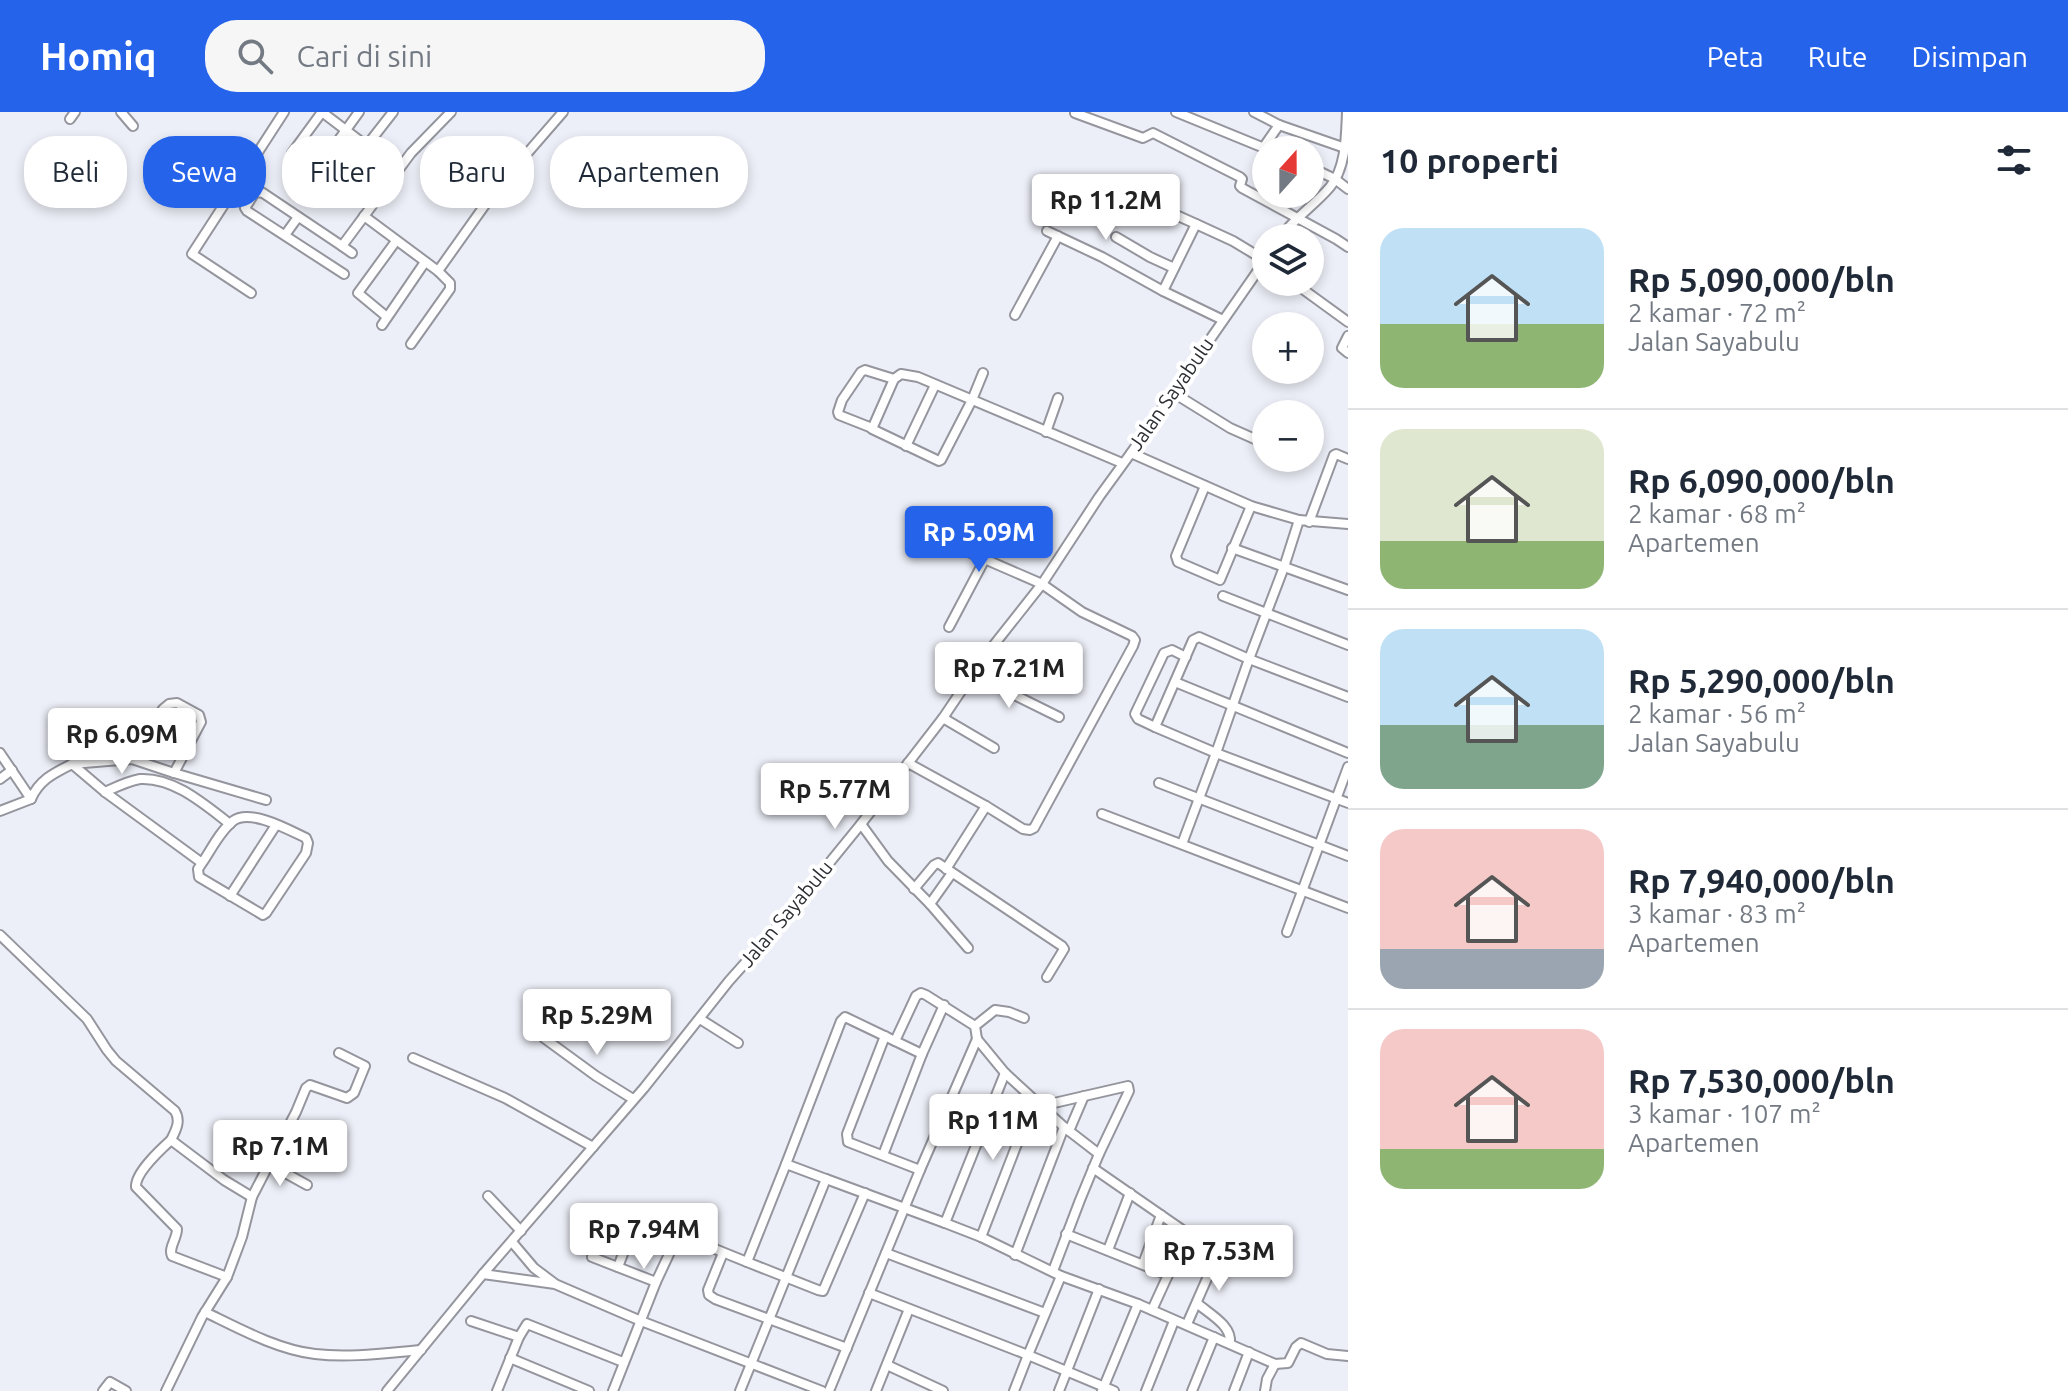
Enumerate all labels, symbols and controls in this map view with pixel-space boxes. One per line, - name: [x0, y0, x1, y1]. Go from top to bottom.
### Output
- search box: [205, 20, 765, 92]
- icon: search: [233, 34, 277, 78]
- text: Homiq: [40, 35, 157, 77]
- text: Cari di sini: [297, 39, 432, 73]
- text: Peta: [1707, 41, 1764, 72]
- text: Rute: [1808, 41, 1868, 72]
- text: Disimpan: [1912, 41, 2028, 72]
- chip: Beli: [24, 136, 127, 208]
- chip: Sewa: [143, 136, 266, 208]
- chip: Filter: [282, 136, 404, 208]
- chip: Baru: [420, 136, 534, 208]
- chip: Apartemen: [550, 136, 748, 208]
- north arrow: [1252, 136, 1324, 208]
- map controls: [1252, 136, 1324, 472]
- icon: filters: [1992, 138, 2036, 182]
- text: 10 properti: [1380, 141, 1559, 179]
- pin: Rp 11.2M: [1023, 174, 1189, 242]
- text: Rp 11.2M: [1050, 185, 1162, 214]
- button: layers: [1252, 224, 1324, 296]
- icon: home: [1444, 260, 1540, 356]
- text: Rp 5,090,000/bln: [1628, 260, 1895, 298]
- text: 2 kamar · 72 m²: [1628, 298, 1806, 327]
- button: +: [1252, 312, 1324, 384]
- text: Jalan Sayabulu: [1628, 327, 1800, 356]
- street label: Jalan Sayabulu: [1123, 333, 1218, 454]
- button: −: [1252, 400, 1324, 472]
- icon: home: [1444, 461, 1540, 557]
- text: Rp 6,090,000/bln: [1628, 461, 1895, 499]
- text: 2 kamar · 68 m²: [1628, 499, 1806, 528]
- pin: Rp 5.09M: [896, 506, 1062, 574]
- text: Rp 5.09M: [923, 517, 1035, 546]
- text: Apartemen: [1628, 528, 1759, 557]
- pin: Rp 7.21M: [926, 642, 1092, 710]
- text: Rp 7.21M: [953, 653, 1065, 682]
- icon: home: [1444, 661, 1540, 757]
- text: Rp 5,290,000/bln: [1628, 661, 1895, 699]
- text: 2 kamar · 56 m²: [1628, 699, 1806, 728]
- pin: Rp 6.09M: [39, 708, 205, 776]
- text: Rp 6.09M: [66, 719, 178, 748]
- text: Jalan Sayabulu: [1628, 728, 1800, 757]
- pin: Rp 5.77M: [752, 763, 918, 831]
- text: Rp 5.77M: [779, 774, 891, 803]
- street label: Jalan Sayabulu: [734, 856, 837, 972]
- icon: home: [1444, 861, 1540, 957]
- text: Rp 7,940,000/bln: [1628, 861, 1895, 899]
- text: 3 kamar · 83 m²: [1628, 899, 1806, 928]
- text: Apartemen: [1628, 928, 1759, 957]
- pin: Rp 5.29M: [514, 989, 680, 1057]
- text: Rp 5.29M: [541, 1000, 653, 1029]
- icon: home: [1444, 1061, 1540, 1157]
- text: Rp 7,530,000/bln: [1628, 1061, 1895, 1099]
- pin: Rp 11M: [928, 1094, 1058, 1162]
- text: 3 kamar · 107 m²: [1628, 1099, 1821, 1128]
- text: Rp 11M: [947, 1105, 1039, 1134]
- pin: Rp 7.1M: [206, 1120, 354, 1188]
- text: Apartemen: [1628, 1128, 1759, 1157]
- text: Rp 7.1M: [231, 1131, 329, 1160]
- pin: Rp 7.94M: [561, 1203, 727, 1271]
- text: Rp 7.94M: [588, 1214, 700, 1243]
- pin: Rp 7.53M: [1136, 1225, 1302, 1293]
- text: Rp 7.53M: [1163, 1236, 1275, 1265]

